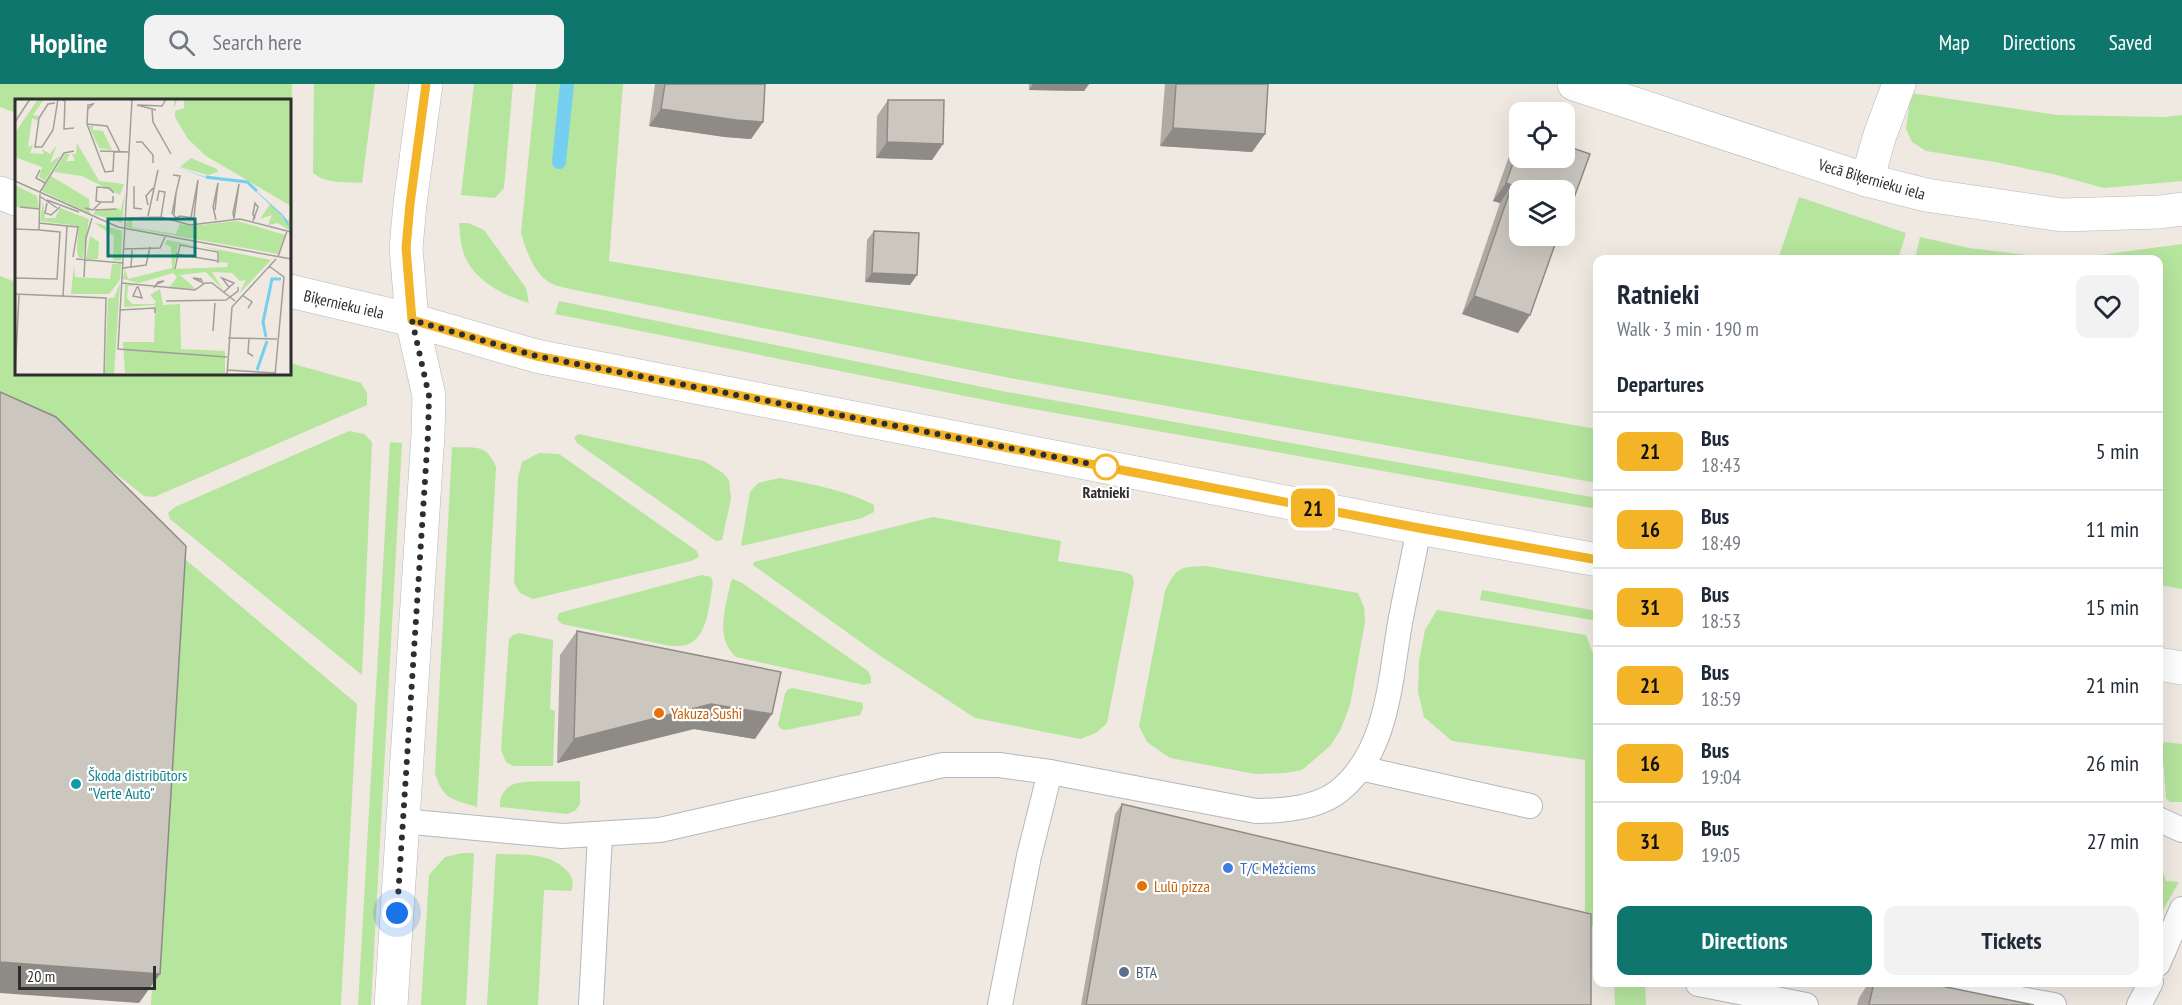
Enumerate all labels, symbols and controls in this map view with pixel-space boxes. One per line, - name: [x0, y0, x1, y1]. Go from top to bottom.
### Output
- search box: [144, 15, 564, 69]
- text: Hopline: [30, 24, 108, 61]
- icon: search: [165, 26, 198, 59]
- text: Search here: [213, 28, 302, 56]
- text: Map: [1939, 29, 1970, 56]
- text: Directions: [2003, 29, 2076, 56]
- text: Saved: [2109, 29, 2152, 56]
- inset map: [15, 99, 291, 375]
- map controls: [1509, 102, 1575, 246]
- button: locate: [1509, 102, 1575, 168]
- street label: Vecā Biķernieku iela: [1815, 154, 1928, 204]
- button: layers: [1509, 180, 1575, 246]
- text: Ratnieki: [1617, 275, 1700, 312]
- button: heart: [2076, 275, 2139, 338]
- street label: Biķernieku iela: [302, 285, 386, 323]
- text: Walk · 3 min · 190 m: [1617, 316, 1759, 342]
- text: Departures: [1617, 370, 1704, 398]
- text: Bus: [1701, 424, 1729, 452]
- text: 5 min: [2096, 437, 2139, 465]
- text: 21: [1640, 438, 1660, 465]
- text: 18:43: [1701, 452, 1741, 478]
- marker: Ratnieki: [1093, 454, 1119, 480]
- place label: Ratnieki: [1082, 482, 1130, 502]
- line badge: 21: [1286, 488, 1340, 528]
- text: 21: [1303, 495, 1323, 522]
- text: Bus: [1701, 502, 1729, 530]
- text: 11 min: [2086, 515, 2139, 543]
- text: 16: [1640, 516, 1660, 543]
- text: 18:49: [1701, 530, 1741, 556]
- text: Bus: [1701, 580, 1729, 608]
- text: 15 min: [2086, 593, 2139, 621]
- text: 31: [1640, 594, 1660, 621]
- text: 18:53: [1701, 608, 1741, 634]
- text: Bus: [1701, 658, 1729, 686]
- text: 21 min: [2086, 671, 2139, 699]
- text: 21: [1640, 672, 1660, 699]
- text: 18:59: [1701, 686, 1741, 712]
- place label: Yakuza Sushi: [671, 703, 742, 723]
- marker: Yakuza Sushi: [652, 706, 666, 720]
- text: Bus: [1701, 736, 1729, 764]
- text: 26 min: [2086, 749, 2139, 777]
- text: 16: [1640, 750, 1660, 777]
- text: 19:04: [1701, 764, 1741, 790]
- place label: Škoda distribūtors "Verte Auto": [88, 765, 187, 803]
- marker: Škoda distribūtors "Verte Auto": [69, 777, 83, 791]
- text: Bus: [1701, 814, 1729, 842]
- text: 27 min: [2087, 827, 2139, 855]
- text: 31: [1640, 828, 1660, 855]
- text: 19:05: [1701, 842, 1741, 868]
- place label: T/C Mežciems: [1240, 858, 1316, 878]
- marker: T/C Mežciems: [1221, 861, 1235, 875]
- place label: Lulū pizza: [1154, 876, 1210, 896]
- marker: Lulū pizza: [1135, 879, 1149, 893]
- your location: [382, 898, 412, 928]
- button: Directions: [1617, 906, 1872, 975]
- button: Tickets: [1884, 906, 2139, 975]
- place label: BTA: [1136, 962, 1157, 982]
- scale bar: [18, 963, 156, 990]
- marker: BTA: [1117, 965, 1131, 979]
- text: 20 m: [27, 966, 55, 986]

